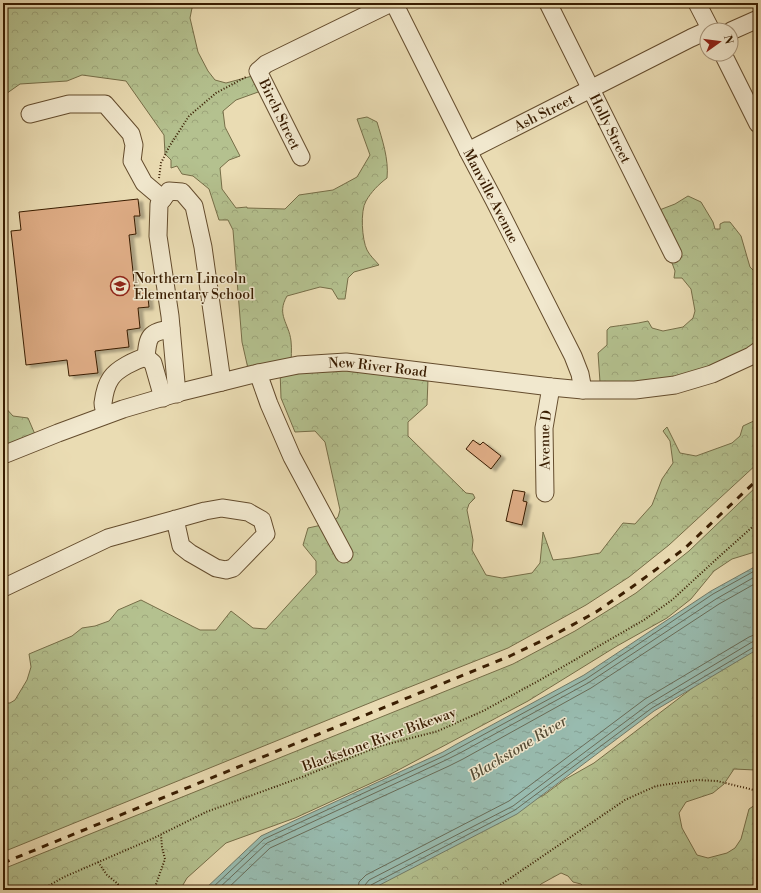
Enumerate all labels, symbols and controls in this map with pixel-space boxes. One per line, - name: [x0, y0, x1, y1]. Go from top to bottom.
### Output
- north arrow: [699, 22, 739, 62]
- text: N: [720, 34, 736, 46]
- street label: Birch Street: [254, 75, 304, 153]
- street label: Ash Street: [510, 91, 577, 137]
- street label: Holly Street: [585, 91, 634, 166]
- street label: Manville Avenue: [459, 146, 522, 246]
- place label: Northern Lincoln Elementary School: [134, 270, 254, 304]
- school or university icon: Northern Lincoln Elementary School: [109, 275, 131, 297]
- street label: New River Road: [328, 354, 428, 382]
- street label: Avenue D: [536, 409, 557, 471]
- street label: Blackstone River Bikeway: [299, 704, 459, 777]
- water label: Blackstone River: [465, 711, 571, 786]

